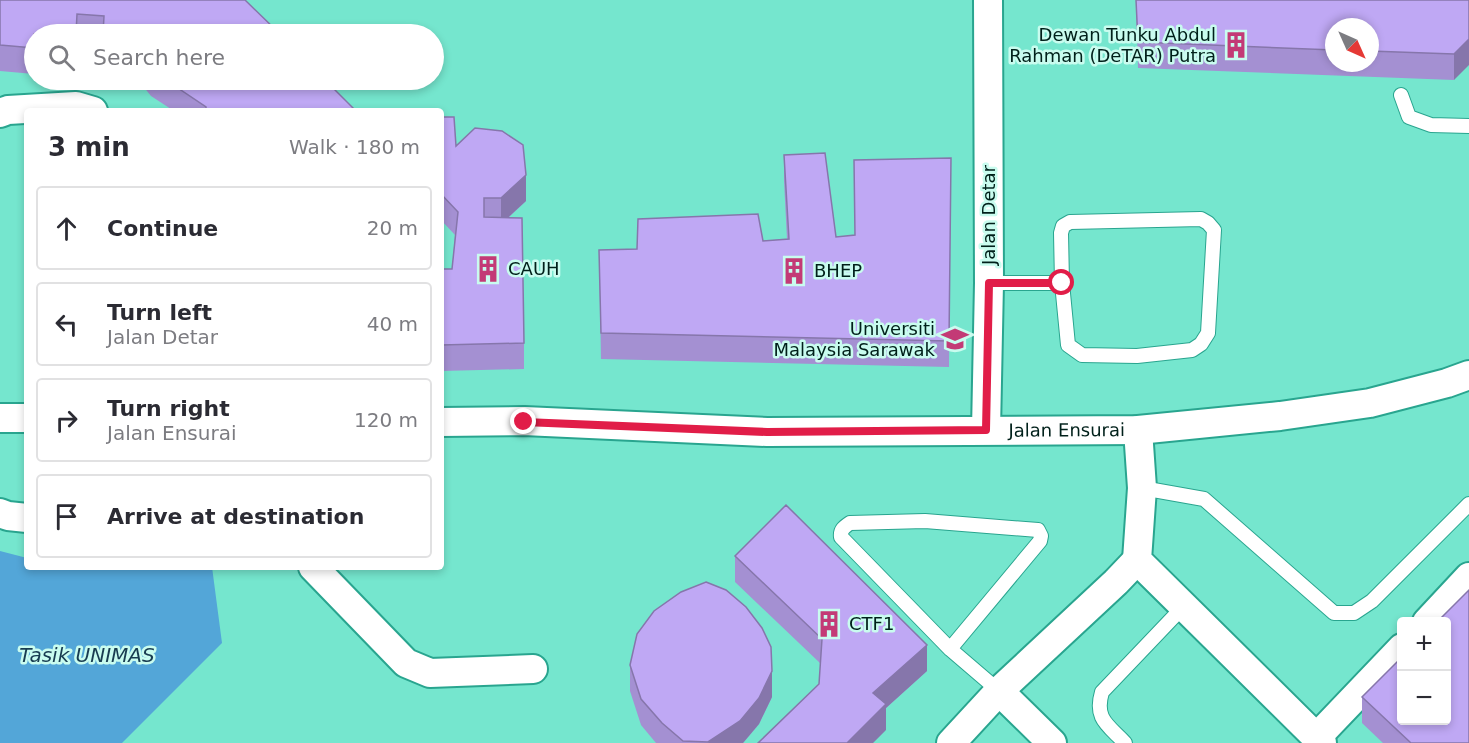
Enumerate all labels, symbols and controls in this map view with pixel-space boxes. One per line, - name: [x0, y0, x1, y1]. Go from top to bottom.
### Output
- north arrow: [1325, 18, 1379, 72]
- search box: [24, 24, 444, 90]
- place label: Dewan Tunku Abdul Rahman (DeTAR) Putra: [1009, 24, 1216, 66]
- building icon: Dewan Tunku Abdul Rahman (DeTAR) Putra: [1221, 30, 1251, 60]
- icon: search: [45, 41, 78, 74]
- text: Search here: [93, 45, 225, 70]
- text: 3 min: [48, 132, 130, 162]
- text: Walk · 180 m: [289, 135, 420, 159]
- street label: Jalan Detar: [978, 164, 999, 266]
- icon: ahead: [50, 212, 83, 245]
- text: Continue: [107, 216, 218, 241]
- text: 20 m: [367, 216, 418, 240]
- building icon: CAUH: [473, 254, 503, 284]
- building icon: BHEP: [779, 256, 809, 286]
- place label: CAUH: [508, 258, 560, 279]
- place label: BHEP: [814, 260, 862, 281]
- route start: [1048, 269, 1074, 295]
- text: Turn left: [107, 300, 212, 325]
- icon: left: [50, 308, 83, 341]
- text: 40 m: [367, 312, 418, 336]
- place label: Universiti Malaysia Sarawak: [774, 318, 936, 360]
- school or university icon: Universiti Malaysia Sarawak: [940, 324, 970, 354]
- text: Jalan Detar: [107, 325, 218, 349]
- text: Turn right: [107, 396, 230, 421]
- icon: right: [50, 404, 83, 437]
- text: 120 m: [354, 408, 418, 432]
- route end: [510, 408, 536, 434]
- street label: Jalan Ensurai: [1007, 419, 1125, 441]
- text: Jalan Ensurai: [107, 421, 236, 445]
- icon: arrive: [50, 500, 83, 533]
- text: Arrive at destination: [107, 504, 364, 529]
- building icon: CTF1: [814, 609, 844, 639]
- place label: CTF1: [849, 613, 894, 634]
- map controls: [1397, 617, 1451, 725]
- button: +: [1397, 617, 1451, 671]
- water label: Tasik UNIMAS: [19, 643, 155, 667]
- button: −: [1397, 671, 1451, 725]

